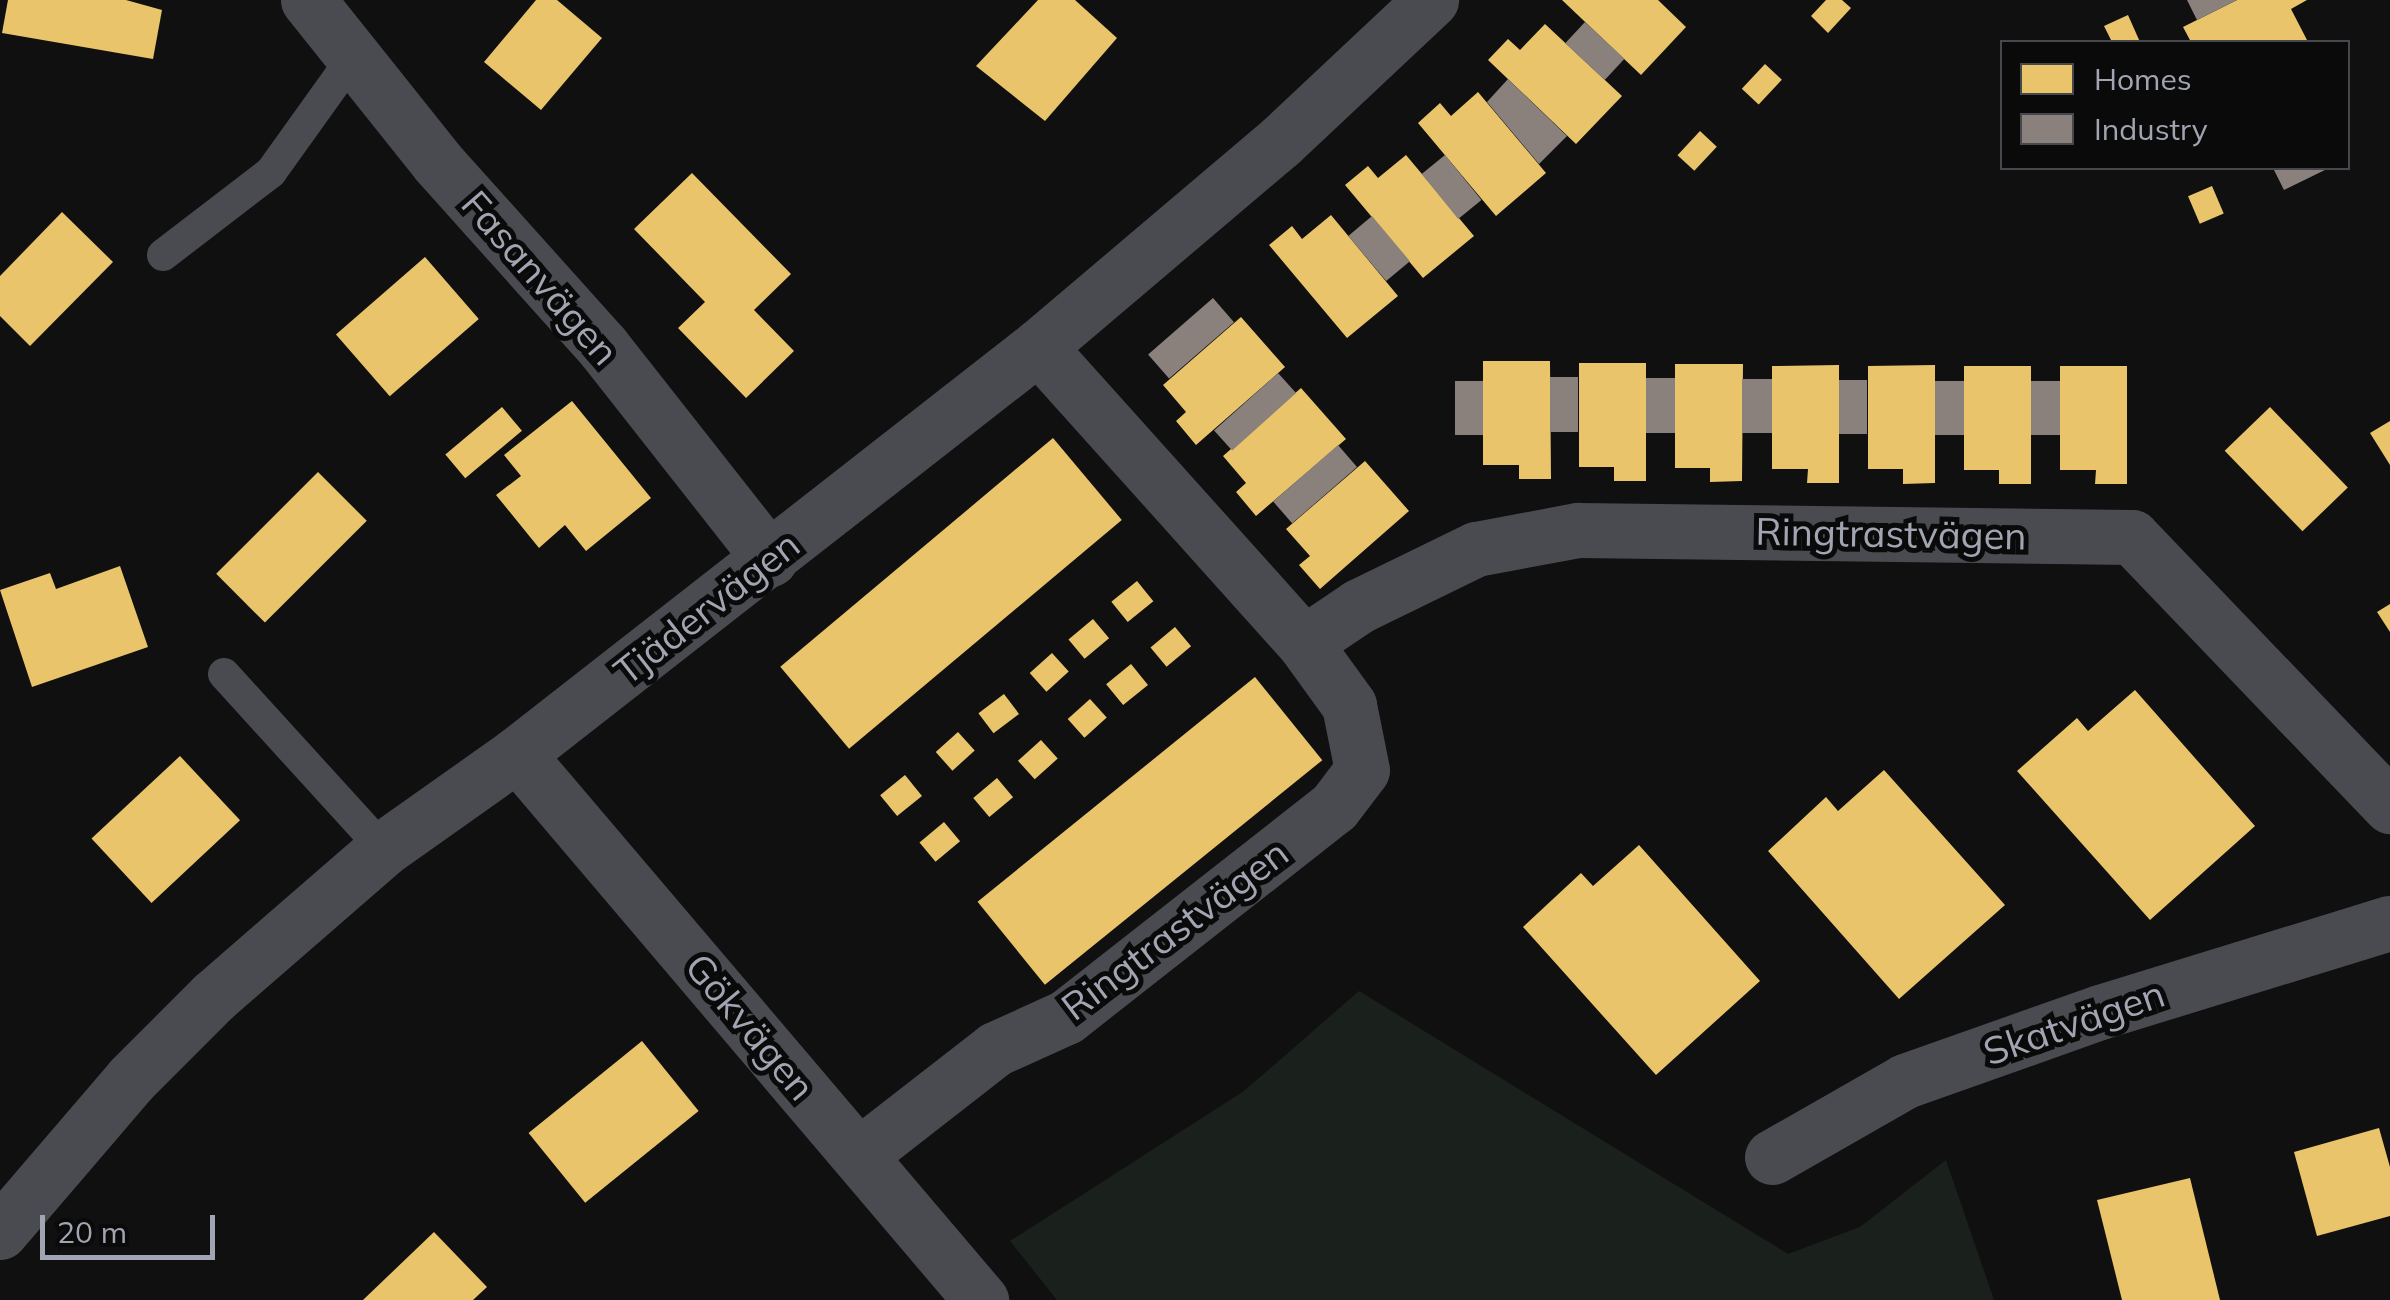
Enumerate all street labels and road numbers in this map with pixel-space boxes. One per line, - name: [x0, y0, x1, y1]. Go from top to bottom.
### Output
- street label: Fasanvägen: [452, 182, 628, 374]
- street label: Ringtrastvägen: [1755, 509, 2027, 559]
- street label: Tjädervägen: [605, 522, 809, 694]
- street label: Ringtrastvägen: [1053, 830, 1297, 1030]
- street label: Gökvägen: [676, 944, 824, 1110]
- street label: Skatvägen: [1978, 971, 2170, 1075]

